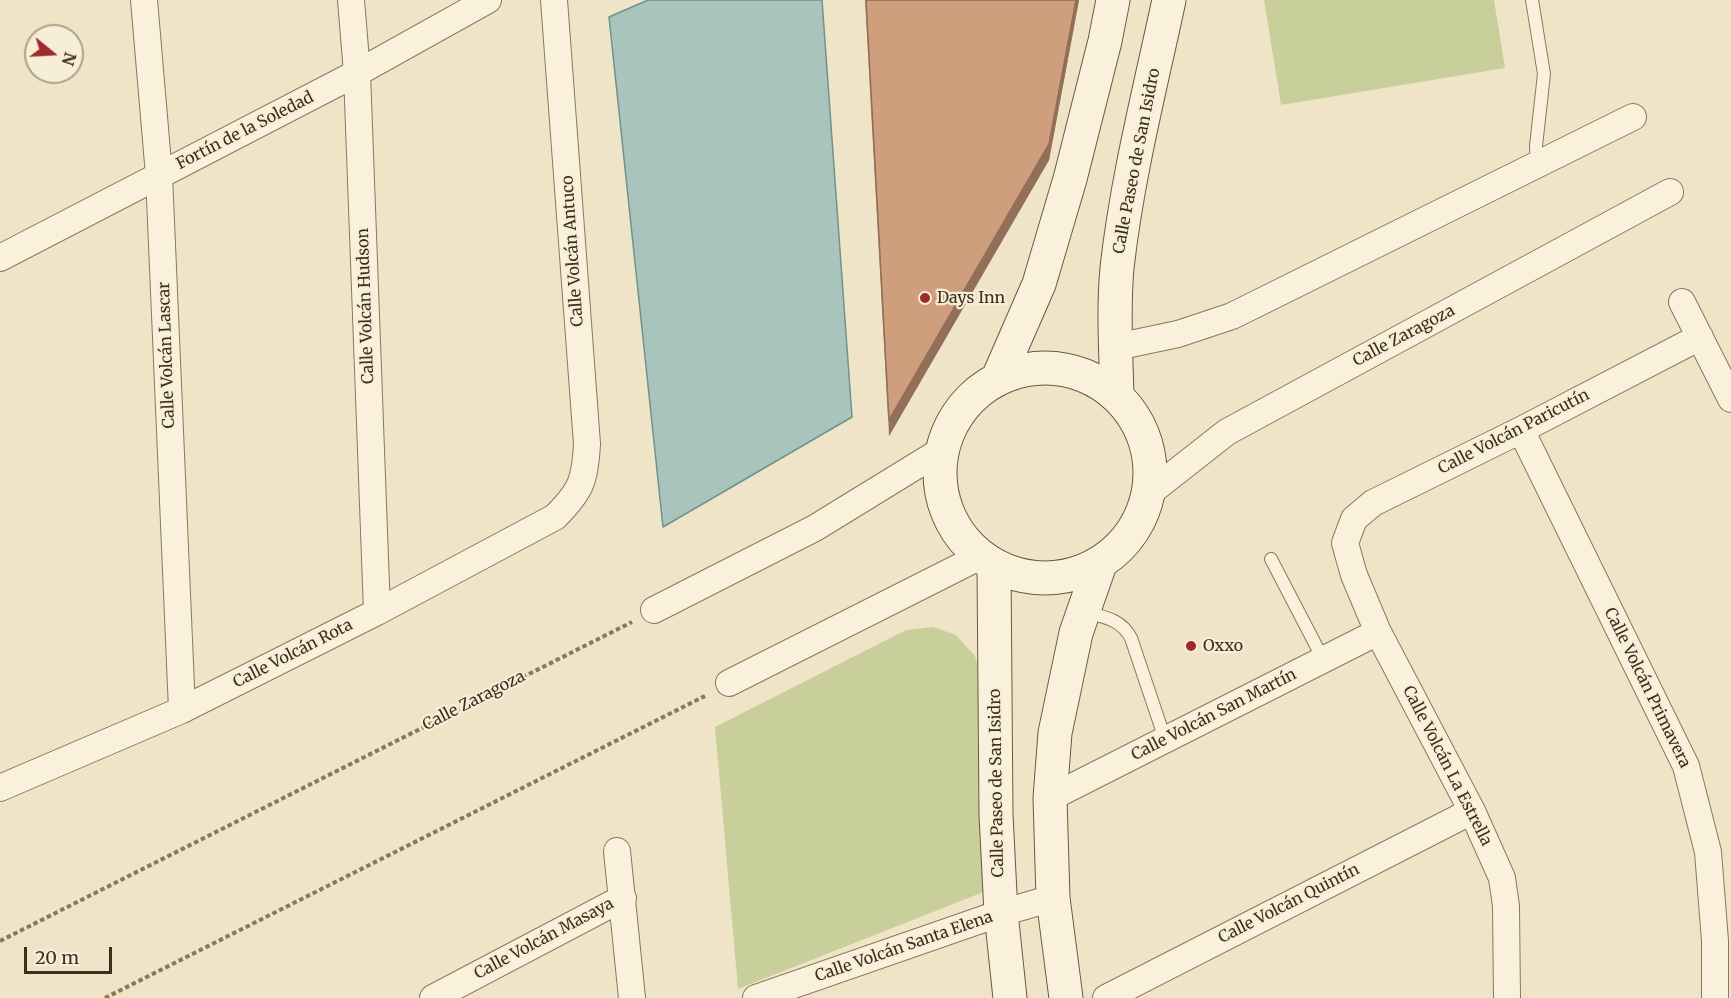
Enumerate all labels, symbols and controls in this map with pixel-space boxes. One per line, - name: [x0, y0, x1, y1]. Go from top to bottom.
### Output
- north arrow: [24, 24, 84, 84]
- text: N: [58, 50, 81, 68]
- street label: Calle Paseo de San Isidro: [1110, 67, 1164, 255]
- street label: Fortín de la Soledad: [173, 88, 317, 174]
- street label: Calle Volcán Antuco: [558, 175, 588, 327]
- street label: Calle Volcán Hudson: [354, 228, 378, 384]
- street label: Calle Volcán Lascar: [155, 281, 179, 429]
- place label: Days Inn: [937, 288, 1005, 308]
- marker: Days Inn: [918, 291, 932, 305]
- street label: Calle Zaragoza: [1350, 301, 1458, 371]
- street label: Calle Volcán Paricutín: [1435, 385, 1593, 479]
- street label: Calle Volcán Primavera: [1600, 605, 1694, 771]
- street label: Calle Volcán Rota: [230, 616, 356, 692]
- place label: Oxxo: [1203, 636, 1243, 656]
- marker: Oxxo: [1184, 639, 1198, 653]
- street label: Calle Volcán San Martín: [1128, 665, 1300, 765]
- street label: Calle Zaragoza: [420, 667, 528, 735]
- street label: Calle Volcán La Estrella: [1398, 683, 1496, 849]
- street label: Calle Paseo de San Isidro: [986, 689, 1008, 877]
- street label: Calle Volcán Quintín: [1215, 860, 1363, 948]
- street label: Calle Volcán Masaya: [471, 894, 617, 984]
- street label: Calle Volcán Santa Elena: [813, 908, 995, 986]
- scale bar: [27, 935, 116, 973]
- text: 20 m: [35, 946, 79, 969]

